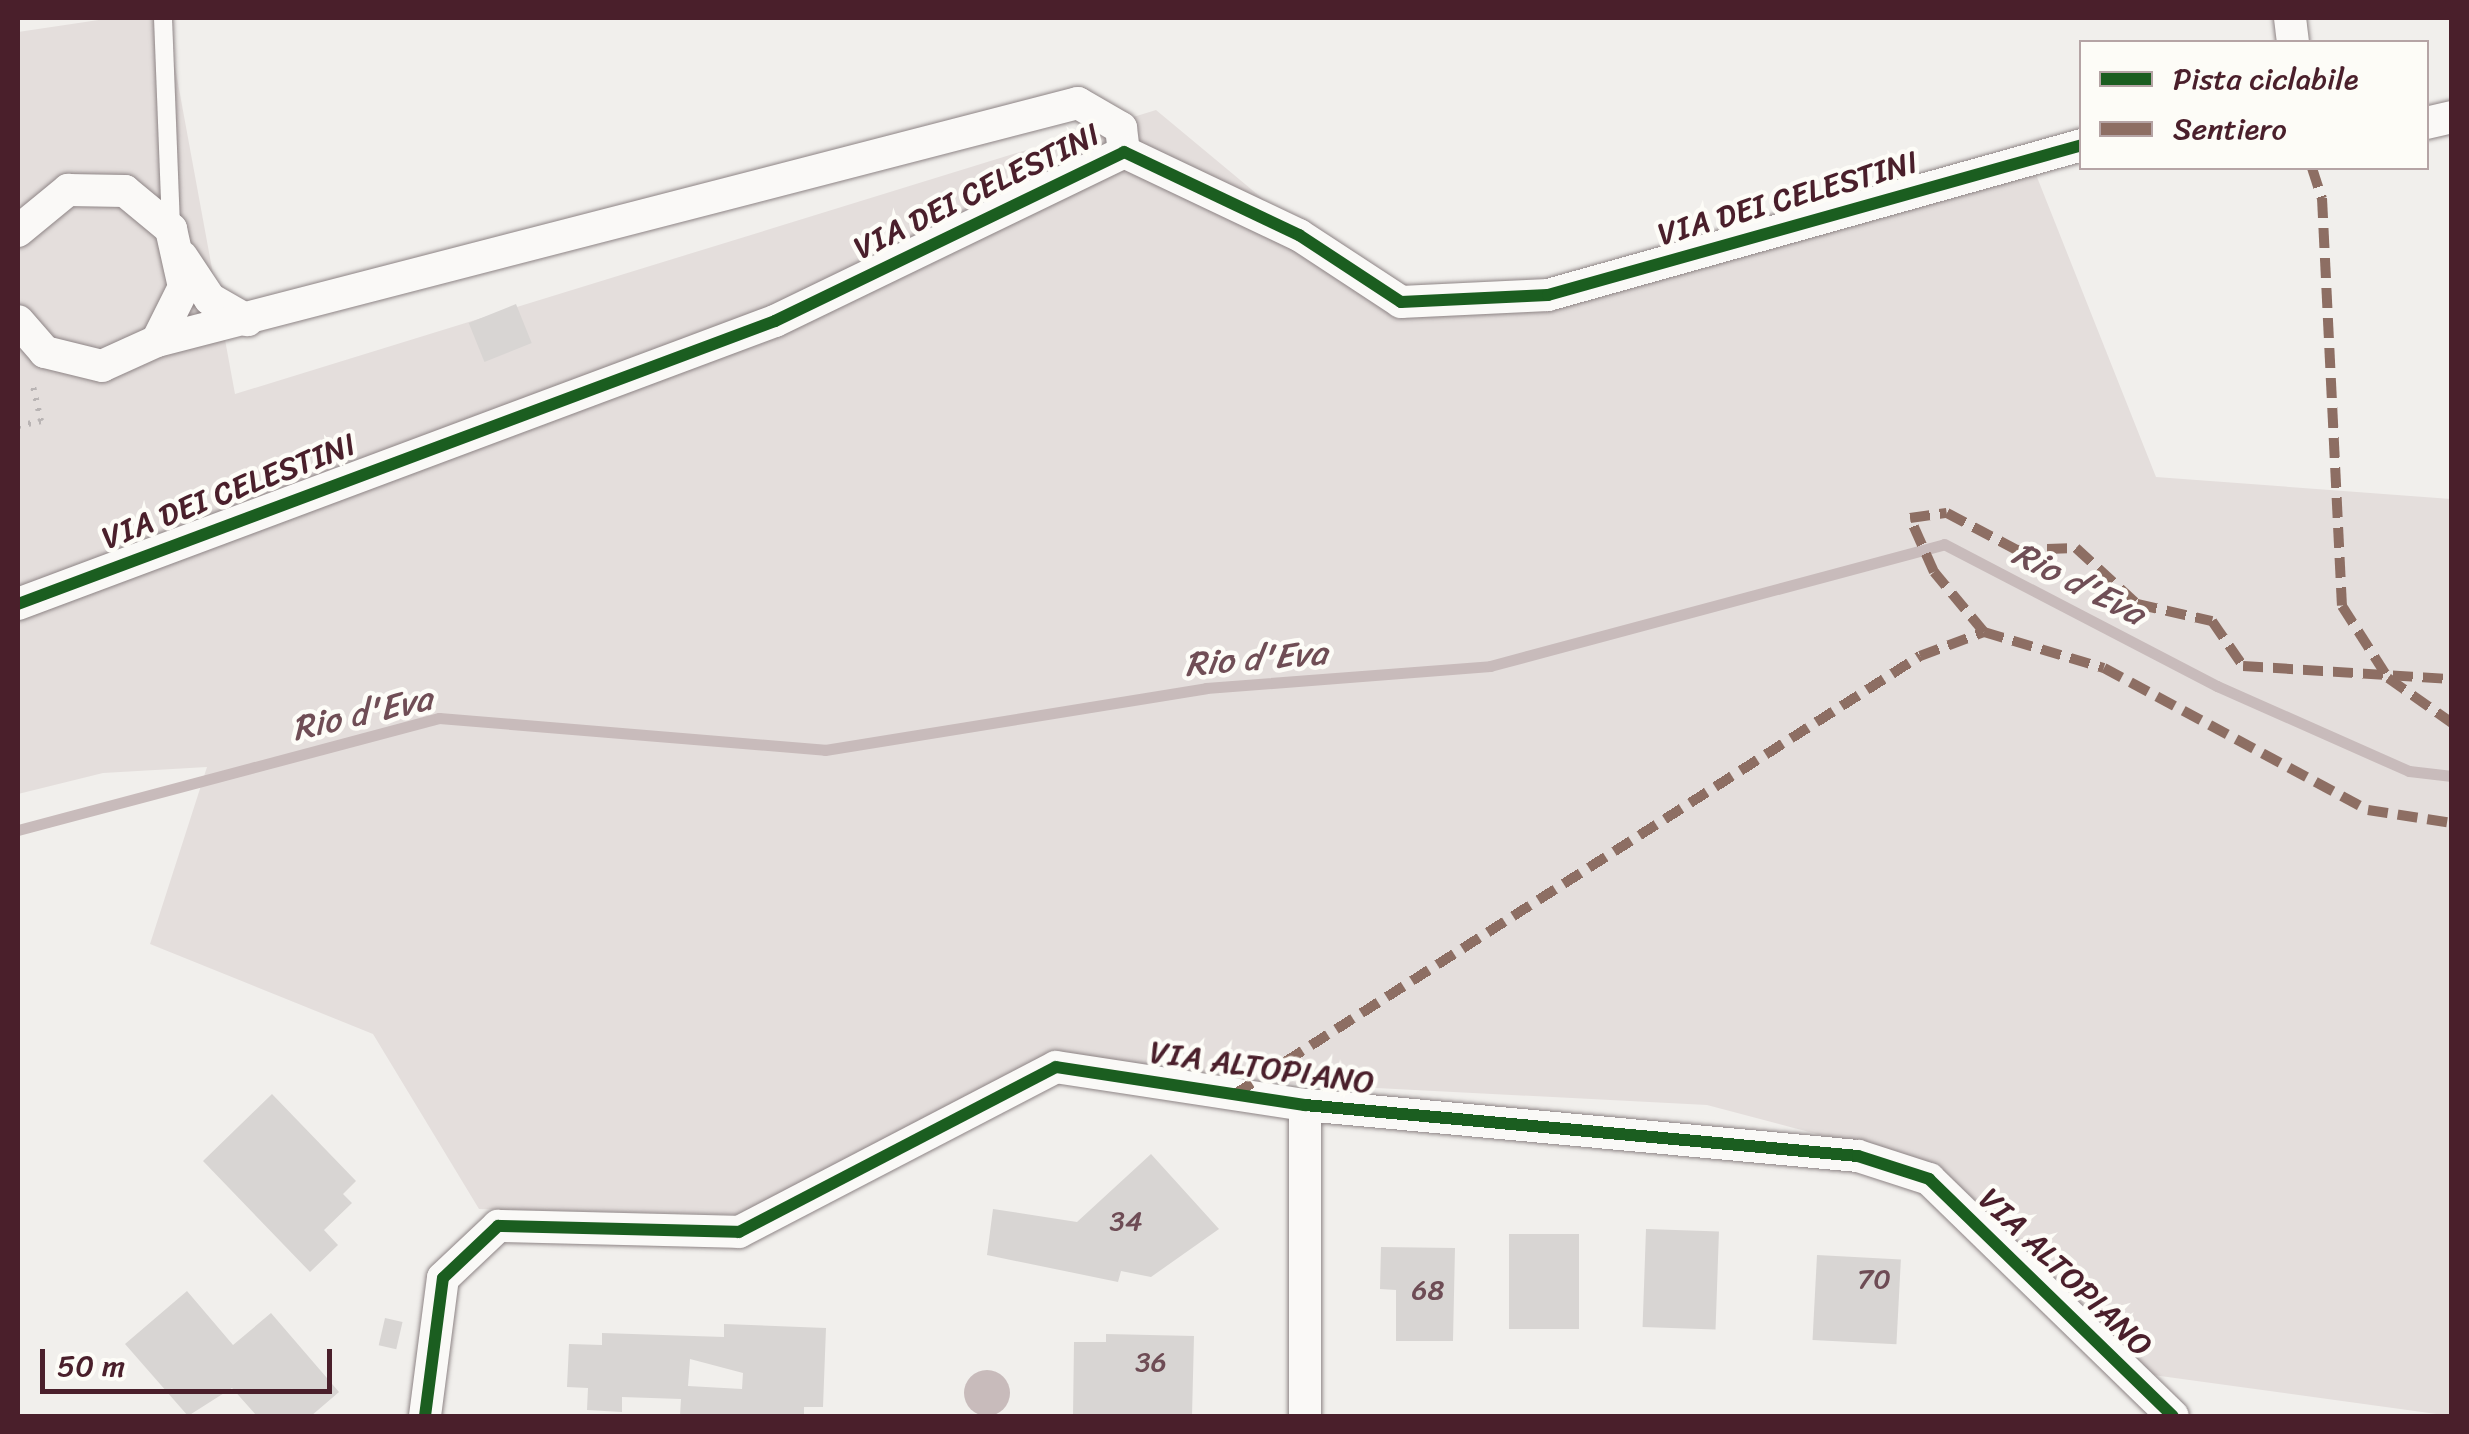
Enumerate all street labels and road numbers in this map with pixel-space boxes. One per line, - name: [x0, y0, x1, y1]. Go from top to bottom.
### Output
- street label: VIA DEI CELESTINI: [849, 116, 1105, 268]
- street label: VIA DEI CELESTINI: [1655, 144, 1921, 254]
- street label: VIA DEI CELESTINI: [98, 426, 360, 558]
- street label: VIA ALTOPIANO: [1148, 1033, 1376, 1103]
- street label: VIA ALTOPIANO: [1971, 1181, 2159, 1365]

